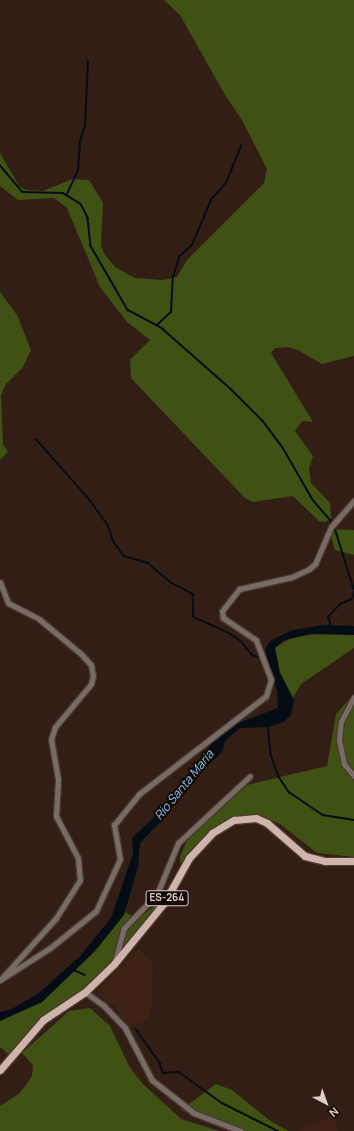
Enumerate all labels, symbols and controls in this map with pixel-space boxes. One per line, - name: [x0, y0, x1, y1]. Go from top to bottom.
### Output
- water label: Rio Santa Maria: [152, 747, 216, 823]
- road number: ES-264: [145, 890, 189, 906]
- north arrow: [306, 1083, 346, 1123]
- text: N: [326, 1104, 342, 1121]

